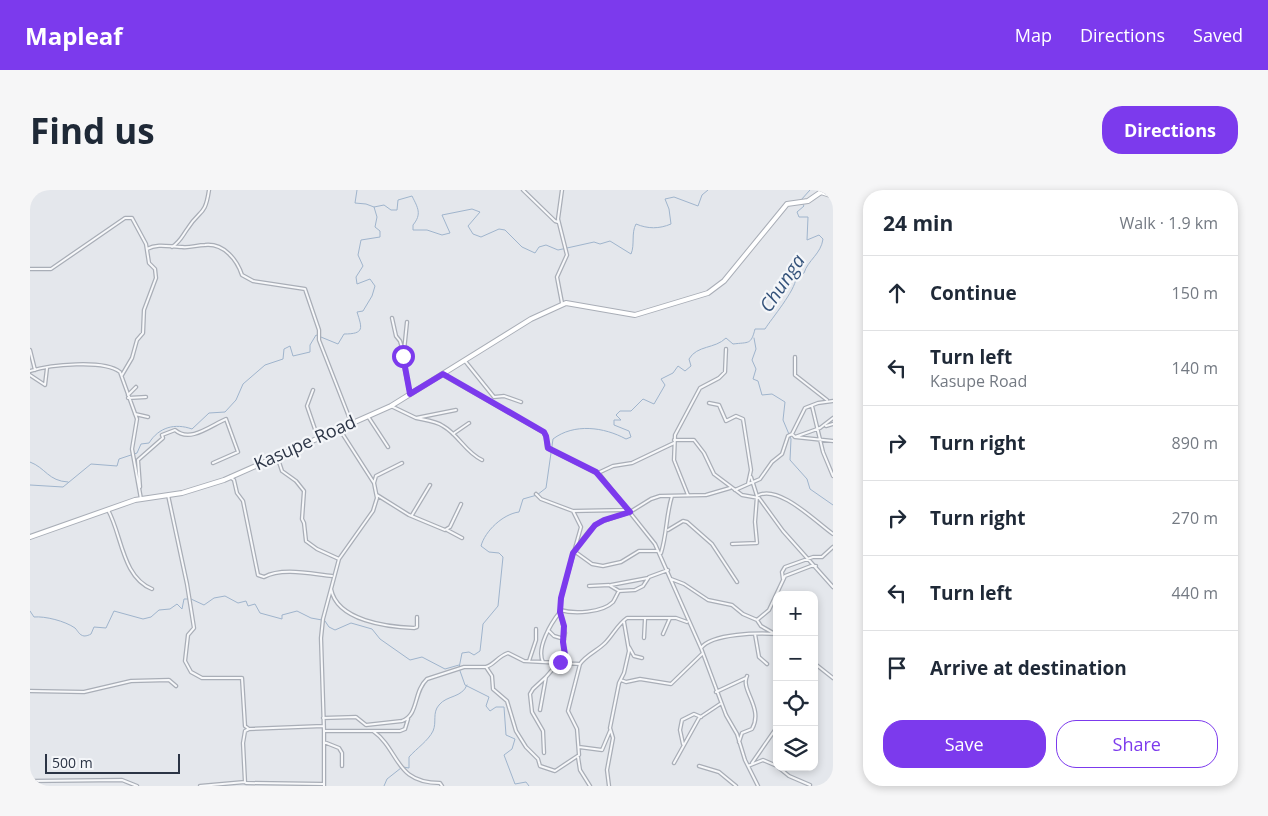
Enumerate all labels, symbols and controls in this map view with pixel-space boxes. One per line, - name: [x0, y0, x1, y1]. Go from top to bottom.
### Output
- text: Mapleaf: [25, 19, 123, 52]
- text: Map: [1015, 23, 1052, 47]
- text: Directions: [1080, 23, 1165, 47]
- text: Saved: [1193, 23, 1243, 47]
- button: Directions: [1102, 106, 1238, 154]
- text: Find us: [30, 107, 155, 154]
- text: 24 min: [883, 209, 953, 237]
- text: Walk · 1.9 km: [1120, 212, 1218, 234]
- water label: Chunga: [753, 249, 811, 317]
- icon: ahead: [883, 279, 911, 307]
- text: Continue: [930, 280, 1017, 306]
- text: 150 m: [1172, 282, 1218, 304]
- text: Turn left: [930, 344, 1012, 370]
- route start: [392, 345, 415, 368]
- icon: left: [883, 354, 911, 382]
- text: 140 m: [1172, 357, 1218, 379]
- text: Kasupe Road: [930, 370, 1027, 392]
- street label: Kasupe Road: [250, 409, 359, 475]
- icon: right: [883, 429, 911, 457]
- text: Turn right: [930, 430, 1025, 456]
- text: 890 m: [1172, 432, 1218, 454]
- icon: right: [883, 504, 911, 532]
- text: Turn right: [930, 505, 1025, 531]
- text: 270 m: [1172, 507, 1218, 529]
- icon: left: [883, 579, 911, 607]
- text: Turn left: [930, 580, 1012, 606]
- text: 440 m: [1172, 582, 1218, 604]
- map controls: [773, 591, 818, 771]
- button: +: [773, 591, 818, 636]
- button: −: [773, 636, 818, 681]
- route end: [549, 651, 572, 674]
- icon: arrive: [883, 654, 911, 682]
- text: Arrive at destination: [930, 655, 1127, 681]
- button: locate: [773, 681, 818, 726]
- button: Save: [883, 720, 1046, 768]
- button: Share: [1056, 720, 1218, 768]
- button: layers: [773, 726, 818, 771]
- scale bar: [45, 751, 180, 774]
- text: 500 m: [52, 753, 93, 772]

